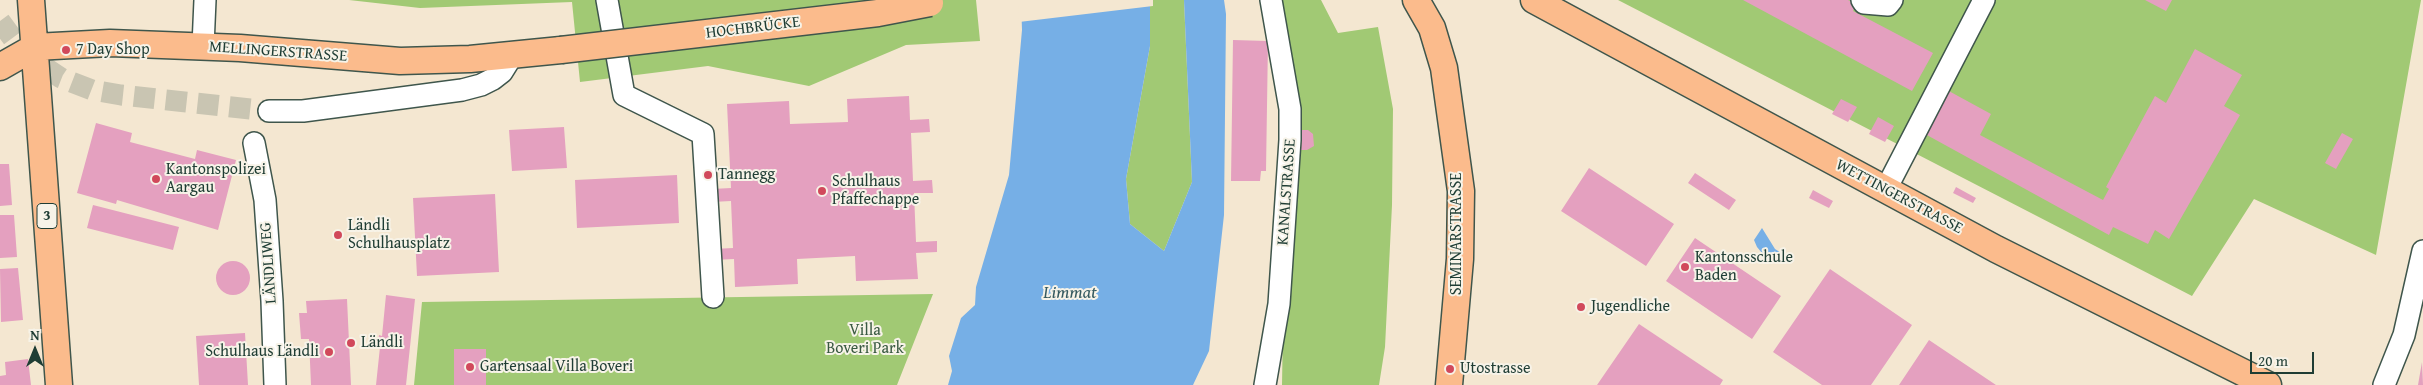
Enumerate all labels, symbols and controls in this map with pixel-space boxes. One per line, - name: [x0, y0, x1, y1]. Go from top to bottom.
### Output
- street label: HOCHBRÜCKE: [705, 13, 801, 43]
- street label: MELLINGERSTRASSE: [208, 38, 348, 66]
- place label: 7 Day Shop: [76, 40, 150, 60]
- marker: 7 Day Shop: [60, 44, 72, 56]
- street label: KANALSTRASSE: [1274, 138, 1300, 246]
- street label: WETTINGERSTRASSE: [1832, 155, 1966, 239]
- place label: Kantonspolizei Aargau: [166, 160, 266, 198]
- place label: Tannegg: [718, 165, 775, 185]
- marker: Tannegg: [702, 169, 714, 181]
- place label: Schulhaus Pfaffechappe: [832, 172, 919, 210]
- marker: Kantonspolizei Aargau: [150, 173, 162, 185]
- street label: SEMINARSTRASSE: [1447, 173, 1467, 295]
- marker: Schulhaus Pfaffechappe: [816, 185, 828, 197]
- road number: 3: [37, 204, 57, 228]
- place label: Ländli Schulhausplatz: [348, 216, 450, 254]
- street label: LÄNDLIWEG: [257, 222, 281, 304]
- marker: Ländli Schulhausplatz: [332, 229, 344, 241]
- place label: Kantonsschule Baden: [1695, 248, 1793, 286]
- marker: Kantonsschule Baden: [1679, 261, 1691, 273]
- water label: Limmat: [1043, 282, 1097, 304]
- place label: Jugendliche: [1591, 297, 1670, 317]
- marker: Jugendliche: [1575, 301, 1587, 313]
- park label: Villa Boveri Park: [826, 321, 904, 359]
- north arrow: [10, 325, 60, 375]
- text: N: [30, 325, 40, 345]
- place label: Ländli: [361, 333, 403, 353]
- marker: Ländli: [345, 337, 357, 349]
- place label: Schulhaus Ländli: [205, 342, 319, 362]
- scale bar: [2253, 342, 2317, 374]
- marker: Schulhaus Ländli: [323, 346, 335, 358]
- text: 20 m: [2258, 350, 2288, 371]
- place label: Gartensaal Villa Boveri: [480, 357, 633, 377]
- place label: Utostrasse: [1460, 359, 1531, 379]
- marker: Gartensaal Villa Boveri: [464, 361, 476, 373]
- marker: Utostrasse: [1444, 363, 1456, 375]

